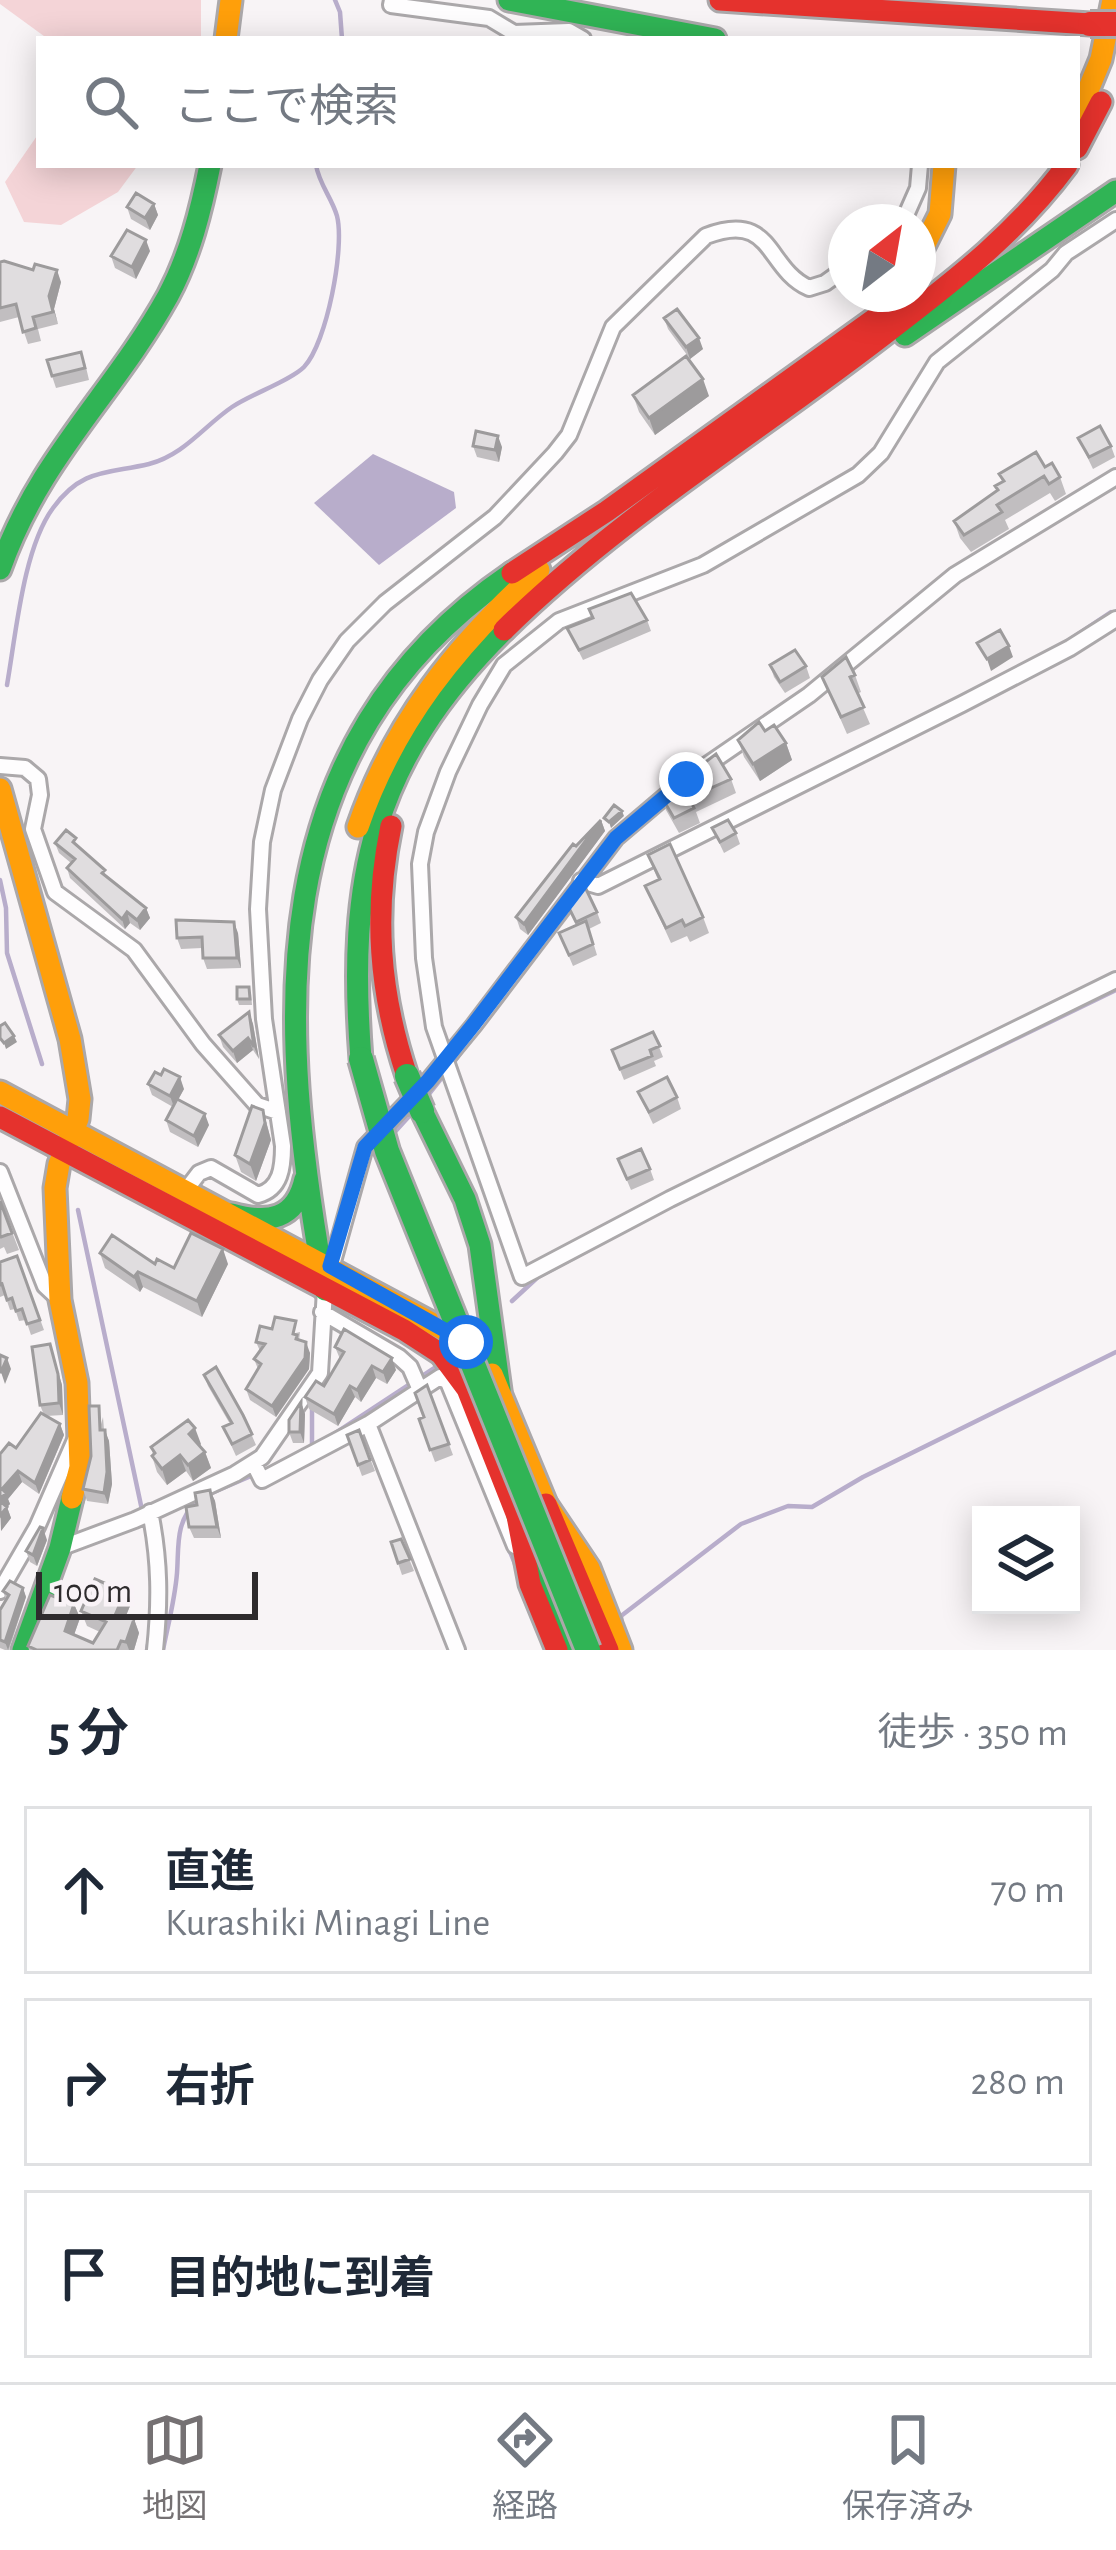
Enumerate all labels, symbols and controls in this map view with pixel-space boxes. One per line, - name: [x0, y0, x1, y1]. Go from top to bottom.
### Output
- search box: [36, 36, 1080, 168]
- icon: search: [78, 69, 144, 135]
- text: ここで検索: [174, 85, 399, 130]
- north arrow: [828, 204, 936, 312]
- route end: [659, 752, 713, 806]
- route start: [439, 1315, 493, 1369]
- map controls: [972, 1506, 1080, 1614]
- button: layers: [972, 1506, 1080, 1614]
- scale bar: [36, 1566, 258, 1619]
- text: 100 m: [54, 1576, 132, 1609]
- text: 5 分: [48, 1709, 129, 1760]
- text: 徒歩 · 350 m: [878, 1714, 1068, 1753]
- text: 直進: [165, 1850, 255, 1895]
- icon: ahead: [51, 1857, 117, 1923]
- text: 70 m: [991, 1871, 1065, 1910]
- text: Kurashiki Minagi Line: [165, 1904, 490, 1943]
- icon: right: [51, 2049, 117, 2115]
- text: 280 m: [971, 2063, 1065, 2102]
- text: 右折: [165, 2065, 255, 2110]
- icon: arrive: [51, 2241, 117, 2307]
- text: 目的地に到着: [165, 2257, 435, 2302]
- tab: 地図: [142, 2407, 208, 2528]
- tab: 経路: [492, 2407, 558, 2528]
- tab: 保存済み: [842, 2407, 974, 2528]

